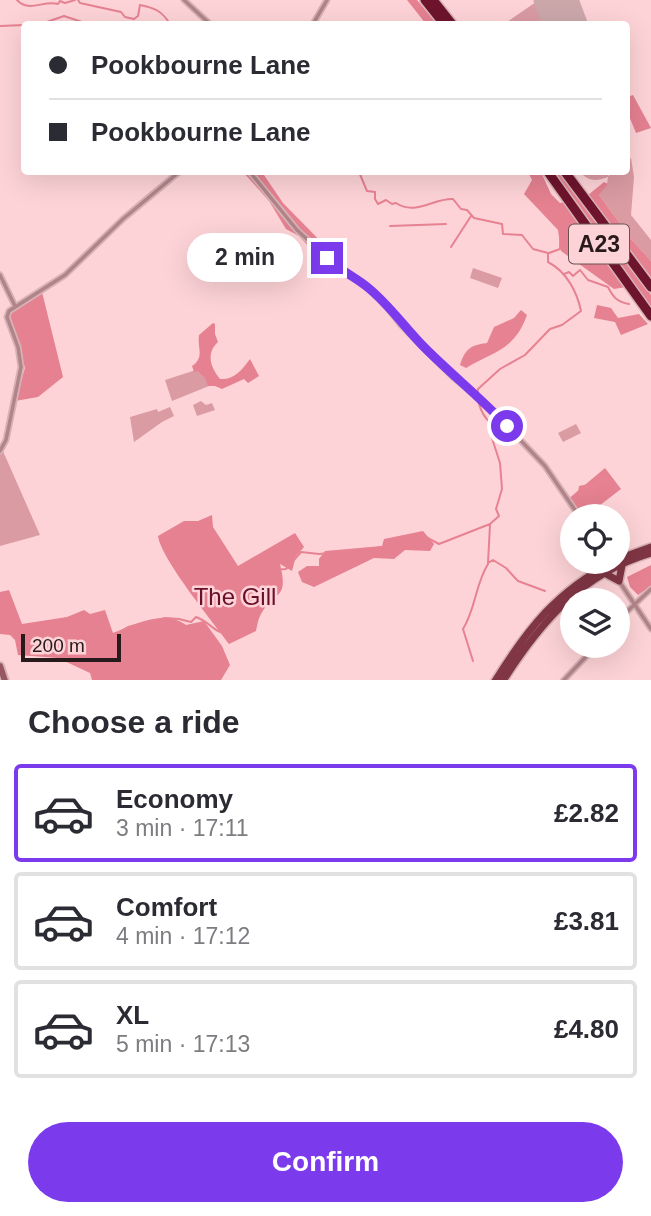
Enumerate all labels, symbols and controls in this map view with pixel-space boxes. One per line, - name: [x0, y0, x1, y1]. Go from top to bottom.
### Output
- text: Pookbourne Lane: [91, 50, 311, 80]
- text: Pookbourne Lane: [91, 117, 311, 147]
- road number: A23: [569, 224, 629, 264]
- callout: 2 min: [187, 233, 302, 282]
- route end: [311, 242, 343, 274]
- text: 2 min: [215, 244, 275, 270]
- route start: [491, 410, 523, 442]
- map controls: [560, 504, 630, 658]
- button: locate: [560, 504, 630, 574]
- park label: The Gill: [194, 583, 276, 610]
- button: layers: [560, 588, 630, 658]
- scale bar: [21, 632, 121, 663]
- text: 200 m: [32, 635, 85, 656]
- text: Choose a ride: [28, 704, 240, 740]
- icon: car: [32, 782, 95, 845]
- text: Economy: [116, 784, 233, 814]
- text: £2.82: [554, 798, 619, 828]
- text: 3 min · 17:11: [116, 815, 249, 841]
- icon: car: [32, 890, 95, 953]
- text: Comfort: [116, 892, 217, 922]
- text: £3.81: [554, 906, 619, 936]
- text: 4 min · 17:12: [116, 923, 250, 949]
- icon: car: [32, 998, 95, 1061]
- text: XL: [116, 1000, 149, 1030]
- text: £4.80: [554, 1014, 619, 1044]
- text: 5 min · 17:13: [116, 1031, 250, 1057]
- button: Confirm: [28, 1122, 623, 1202]

